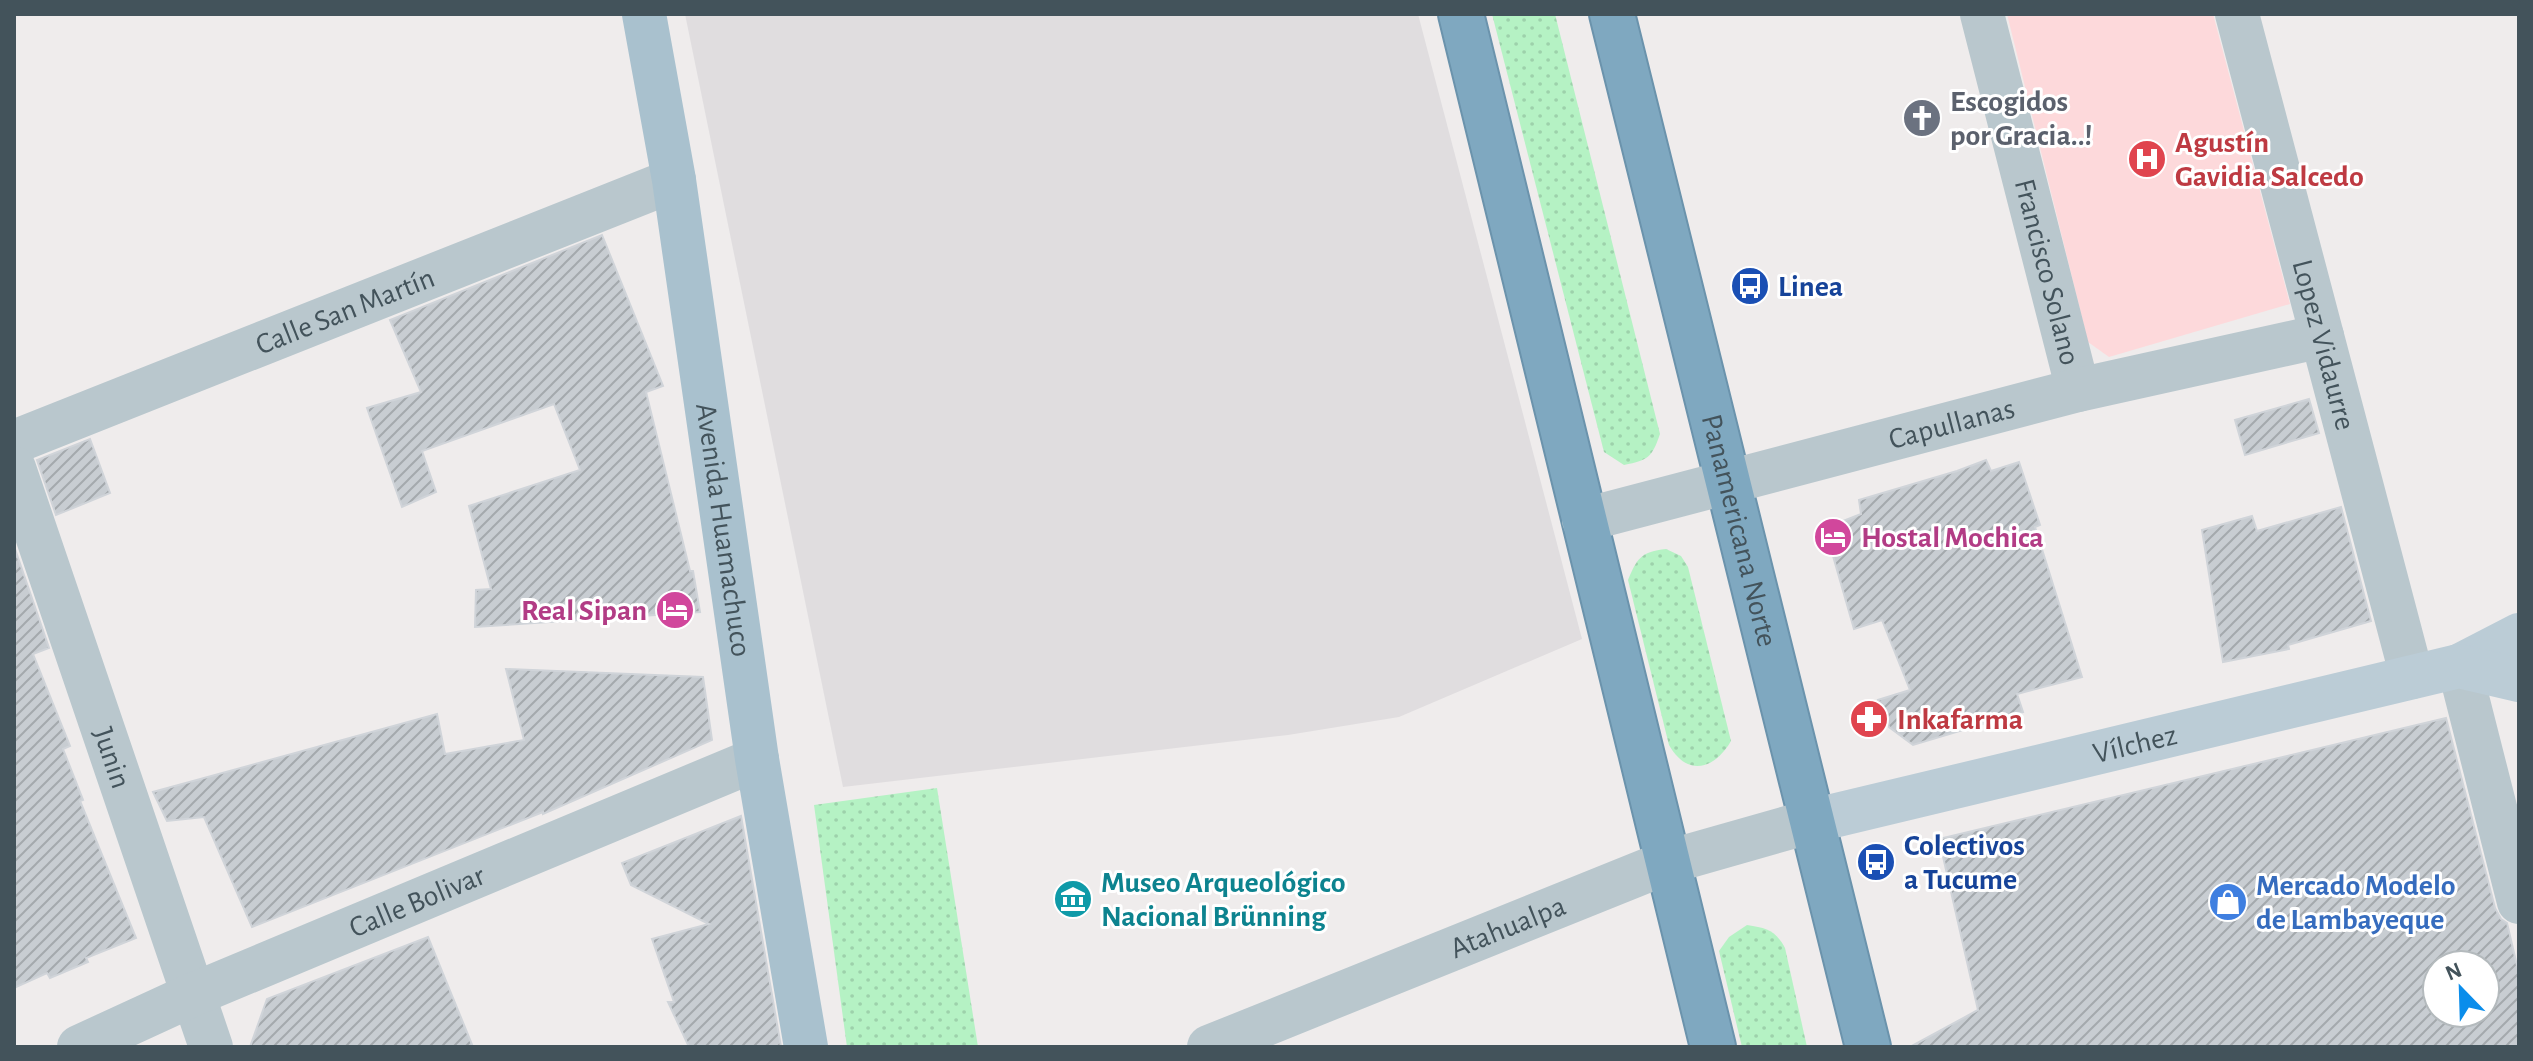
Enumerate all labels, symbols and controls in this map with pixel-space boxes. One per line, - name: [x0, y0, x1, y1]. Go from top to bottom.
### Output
- place label: Escogidos por Gracia..!: [1950, 87, 2093, 151]
- church icon: Escogidos por Gracia..!: [1901, 97, 1943, 139]
- place label: Agustín Gavidia Salcedo: [2175, 128, 2364, 192]
- hospital icon: Agustín Gavidia Salcedo: [2126, 138, 2168, 180]
- street label: Francisco Solano: [2009, 176, 2085, 368]
- street label: Lopez Vidaurre: [2286, 256, 2360, 433]
- street label: Calle San Martín: [252, 263, 439, 361]
- bus stop icon: Linea: [1729, 265, 1771, 307]
- place label: Linea: [1778, 272, 1843, 302]
- street label: Capullanas: [1886, 393, 2018, 455]
- street label: Avenida Huamachuco: [690, 401, 756, 659]
- street label: Panamericana Norte: [1696, 411, 1782, 650]
- hotel icon: Hostal Mochica: [1812, 516, 1854, 558]
- place label: Hostal Mochica: [1861, 523, 2044, 553]
- hotel icon: Real Sipan: [654, 589, 696, 631]
- place label: Real Sipan: [521, 596, 647, 626]
- pharmacy icon: Inkafarma: [1848, 698, 1890, 740]
- place label: Inkafarma: [1897, 705, 2023, 735]
- street label: Vílchez: [2090, 720, 2180, 769]
- street label: Junin: [87, 724, 136, 792]
- place label: Colectivos a Tucume: [1904, 831, 2025, 895]
- bus stop icon: Colectivos a Tucume: [1855, 841, 1897, 883]
- street label: Calle Bolivar: [345, 860, 490, 944]
- place label: Museo Arqueológico Nacional Brünning: [1101, 868, 1346, 932]
- place label: Mercado Modelo de Lambayeque: [2256, 871, 2456, 935]
- museum icon: Museo Arqueológico Nacional Brünning: [1052, 878, 1094, 920]
- shop icon: Mercado Modelo de Lambayeque: [2207, 881, 2249, 923]
- street label: Atahualpa: [1446, 891, 1570, 964]
- north arrow: [2421, 949, 2501, 1029]
- text: N: [2442, 958, 2465, 985]

